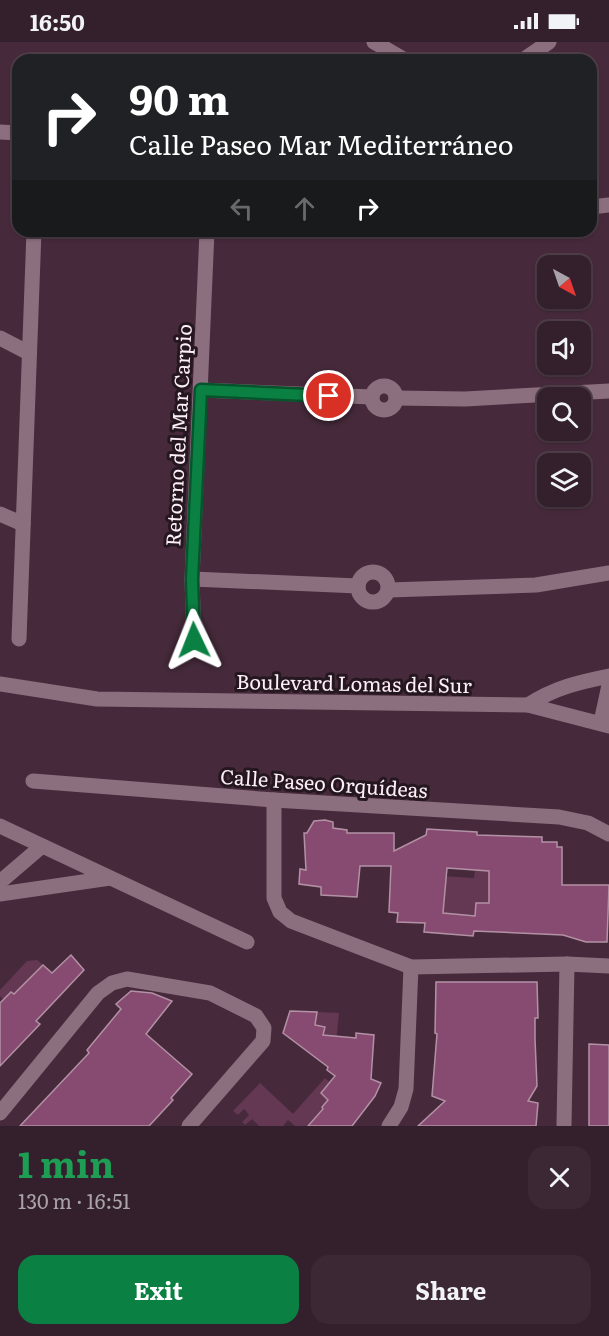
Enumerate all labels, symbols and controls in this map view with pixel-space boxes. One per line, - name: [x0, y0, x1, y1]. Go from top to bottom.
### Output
- text: 16:50: [30, 5, 85, 38]
- text: 90 m: [129, 66, 229, 128]
- icon: right: [30, 78, 108, 156]
- text: Calle Paseo Mar Mediterráneo: [129, 123, 514, 163]
- icon: left: [225, 192, 258, 225]
- icon: ahead: [288, 192, 321, 225]
- icon: right: [351, 192, 384, 225]
- north arrow: [537, 255, 591, 309]
- map controls: [537, 255, 591, 507]
- button: sound: [537, 321, 591, 375]
- street label: Retorno del Mar Carpio: [156, 323, 198, 547]
- pin: [303, 370, 354, 421]
- icon: arrive: [312, 379, 345, 412]
- button: search: [537, 387, 591, 441]
- button: layers: [537, 453, 591, 507]
- position arrow: [162, 608, 226, 672]
- street label: Boulevard Lomas del Sur: [236, 665, 473, 699]
- street label: Calle Paseo Orquídeas: [219, 760, 429, 804]
- text: 1 min: [18, 1136, 114, 1189]
- button: close: [528, 1146, 591, 1209]
- text: 130 m · 16:51: [18, 1185, 130, 1215]
- button: Exit: [18, 1255, 299, 1324]
- button: Share: [311, 1255, 591, 1324]

